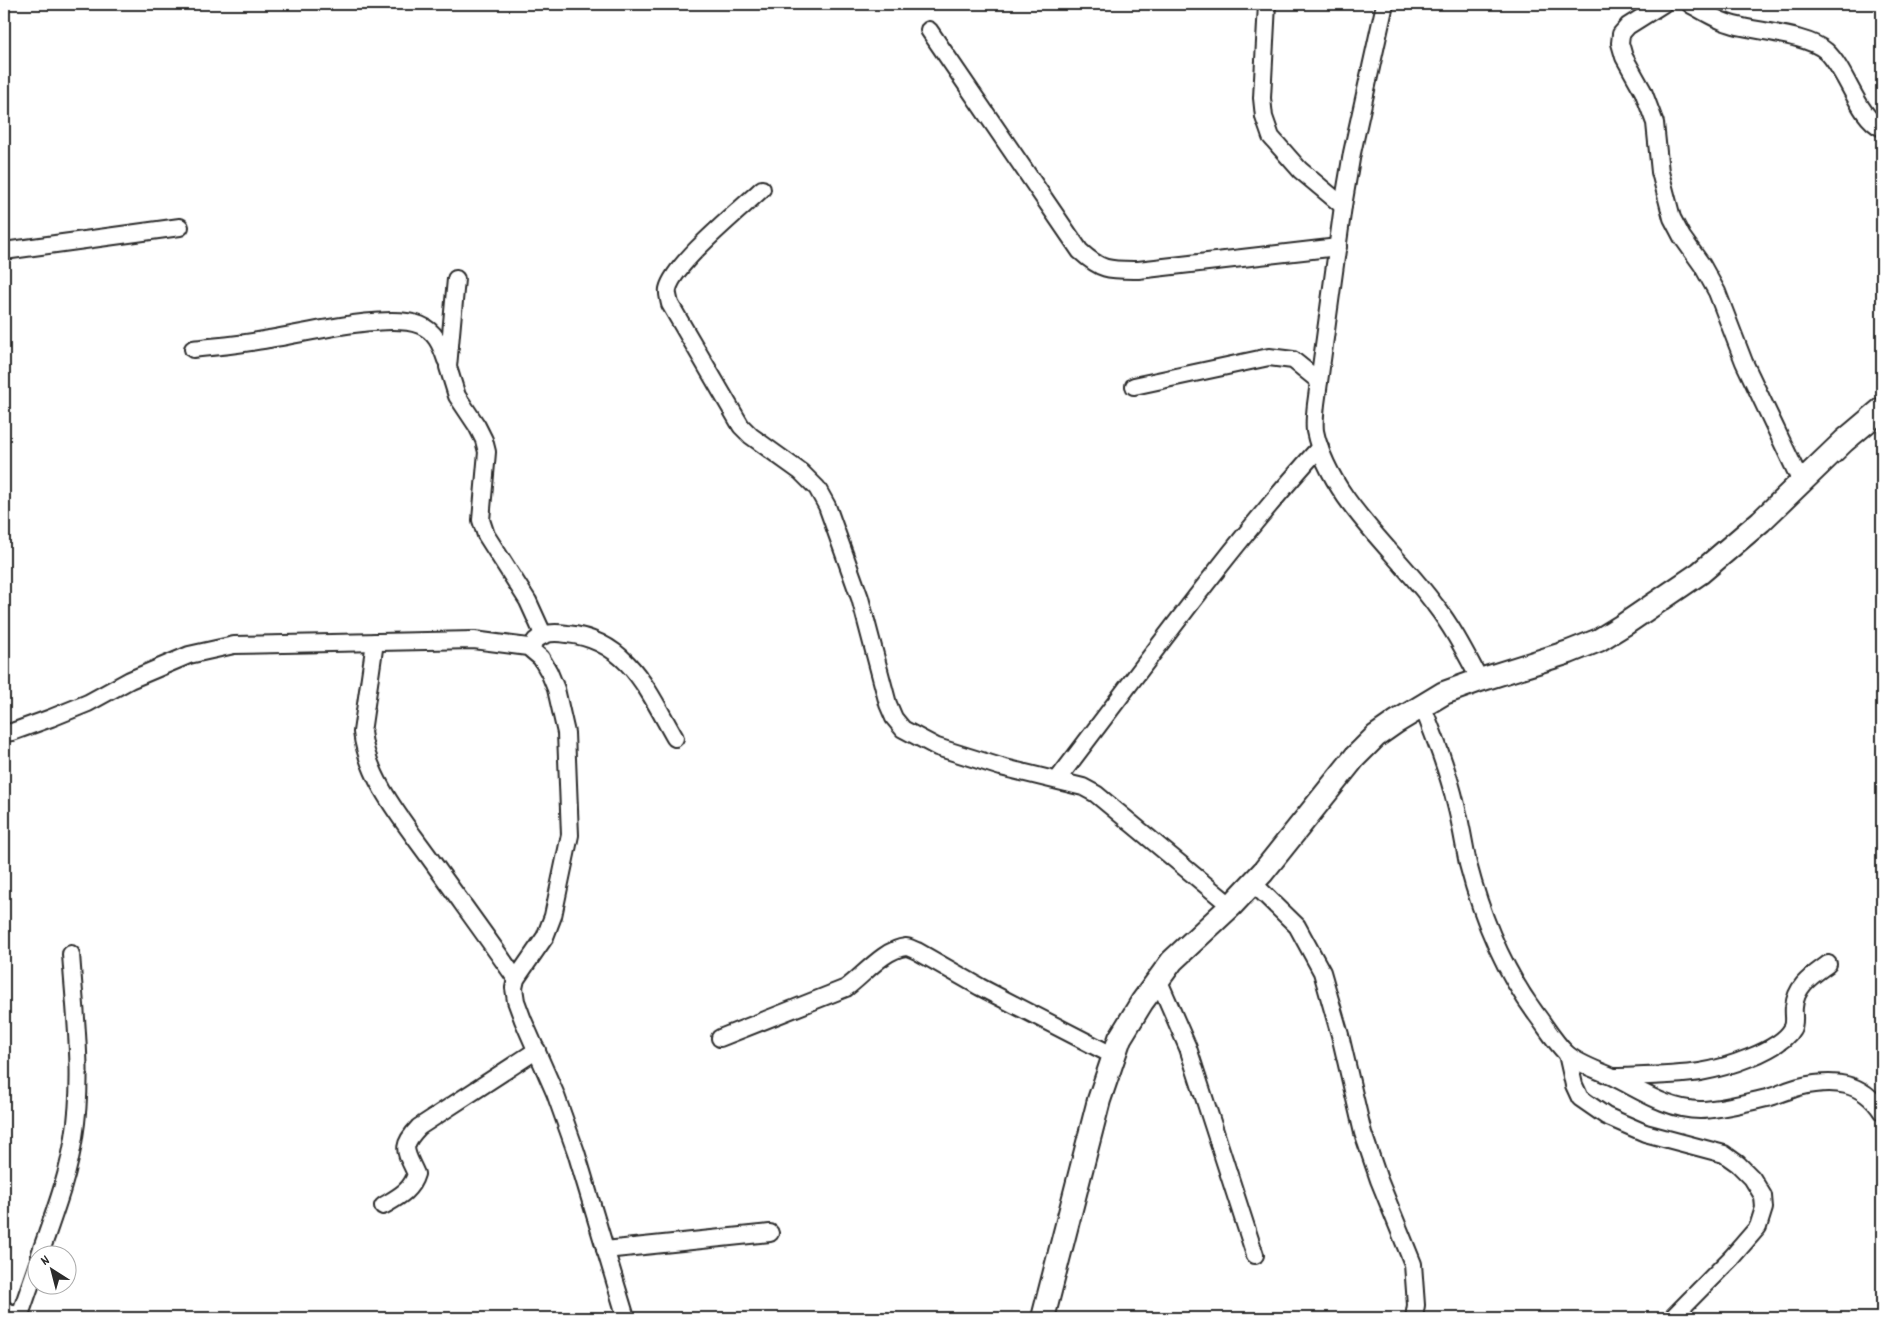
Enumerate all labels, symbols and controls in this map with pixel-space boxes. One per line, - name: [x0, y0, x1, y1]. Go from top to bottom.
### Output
- north arrow: [28, 1244, 78, 1294]
- text: N: [37, 1251, 54, 1271]

